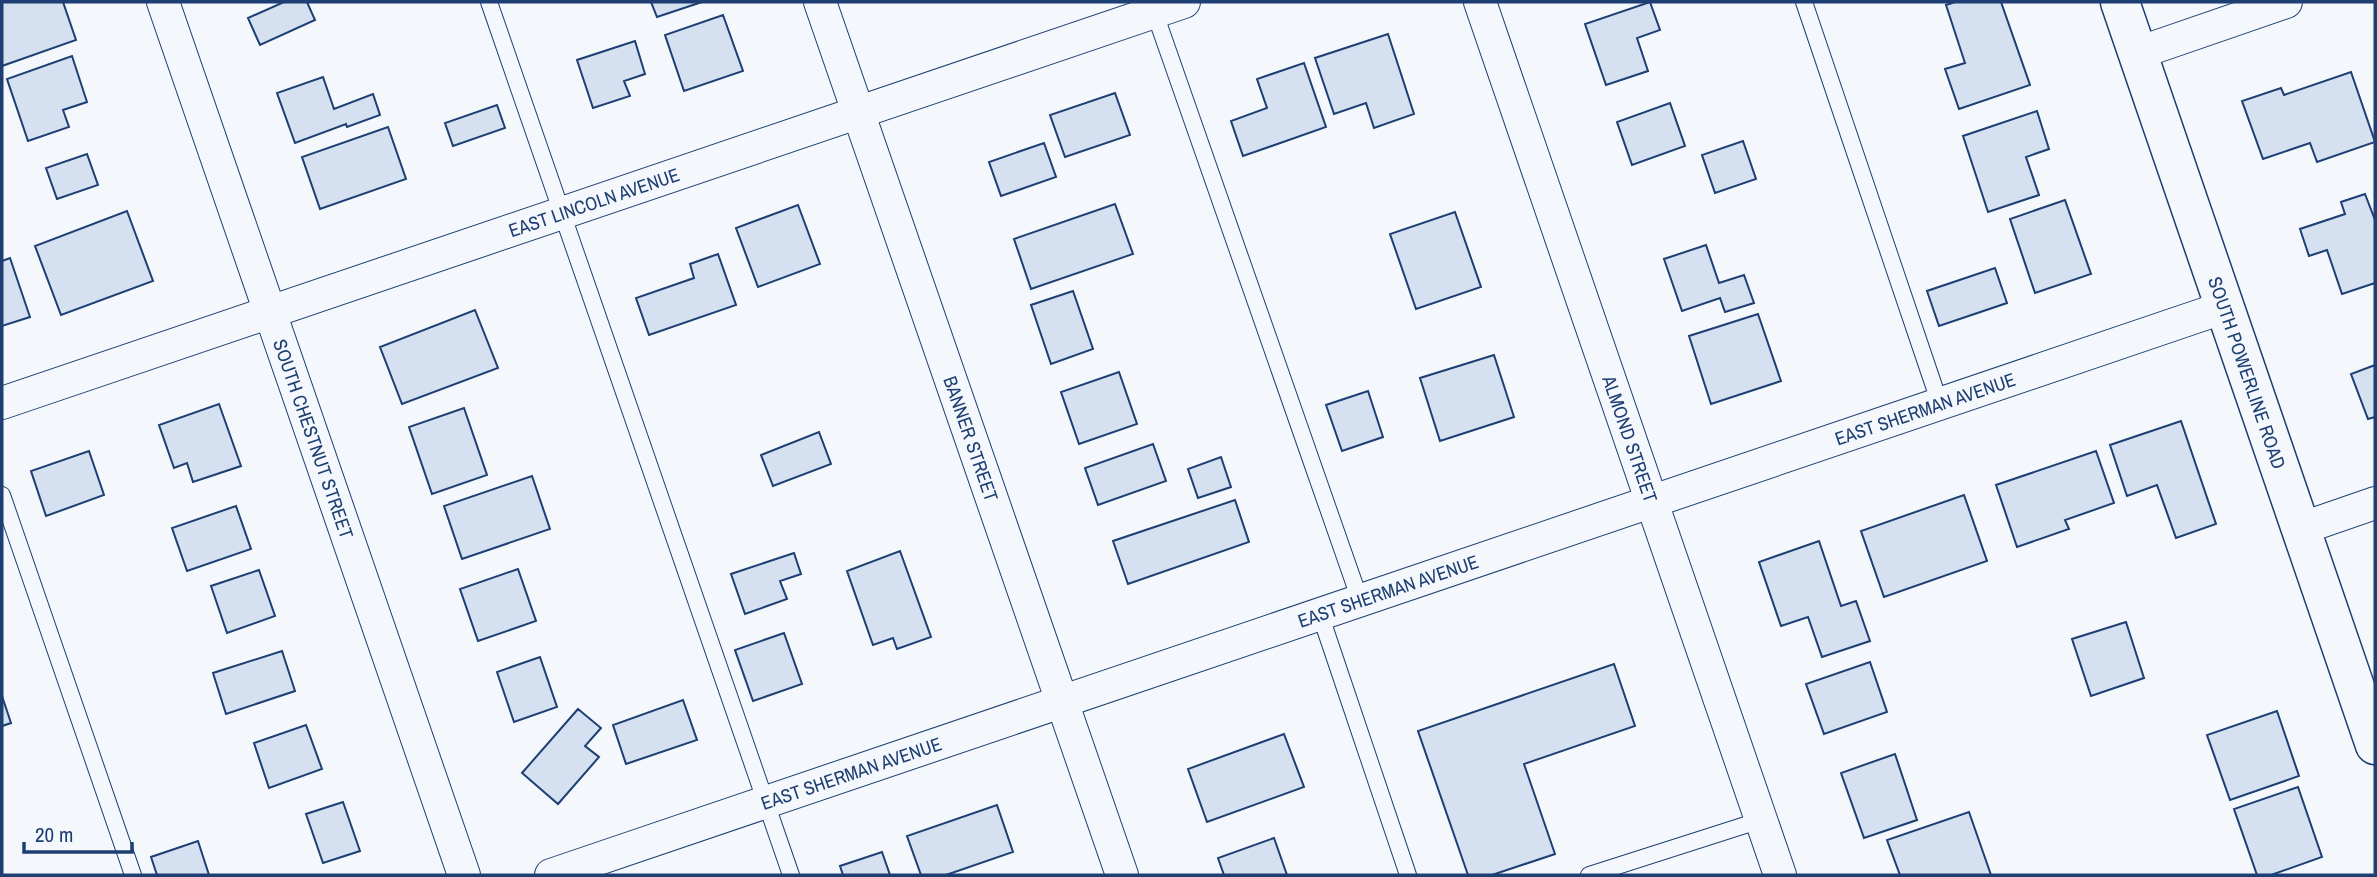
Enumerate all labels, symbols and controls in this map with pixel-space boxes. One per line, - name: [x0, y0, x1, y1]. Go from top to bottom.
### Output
- street label: EAST LINCOLN AVENUE: [505, 161, 683, 243]
- street label: SOUTH POWERLINE ROAD: [2202, 273, 2292, 472]
- street label: SOUTH CHESTNUT STREET: [267, 336, 360, 542]
- street label: EAST SHERMAN AVENUE: [1831, 366, 2019, 451]
- street label: ALMOND STREET: [1596, 371, 1664, 506]
- street label: BANNER STREET: [937, 373, 1005, 505]
- street label: EAST SHERMAN AVENUE: [1294, 548, 1482, 634]
- street label: EAST SHERMAN AVENUE: [757, 730, 945, 816]
- scale bar: [24, 810, 133, 854]
- text: 20 m: [35, 820, 73, 849]

